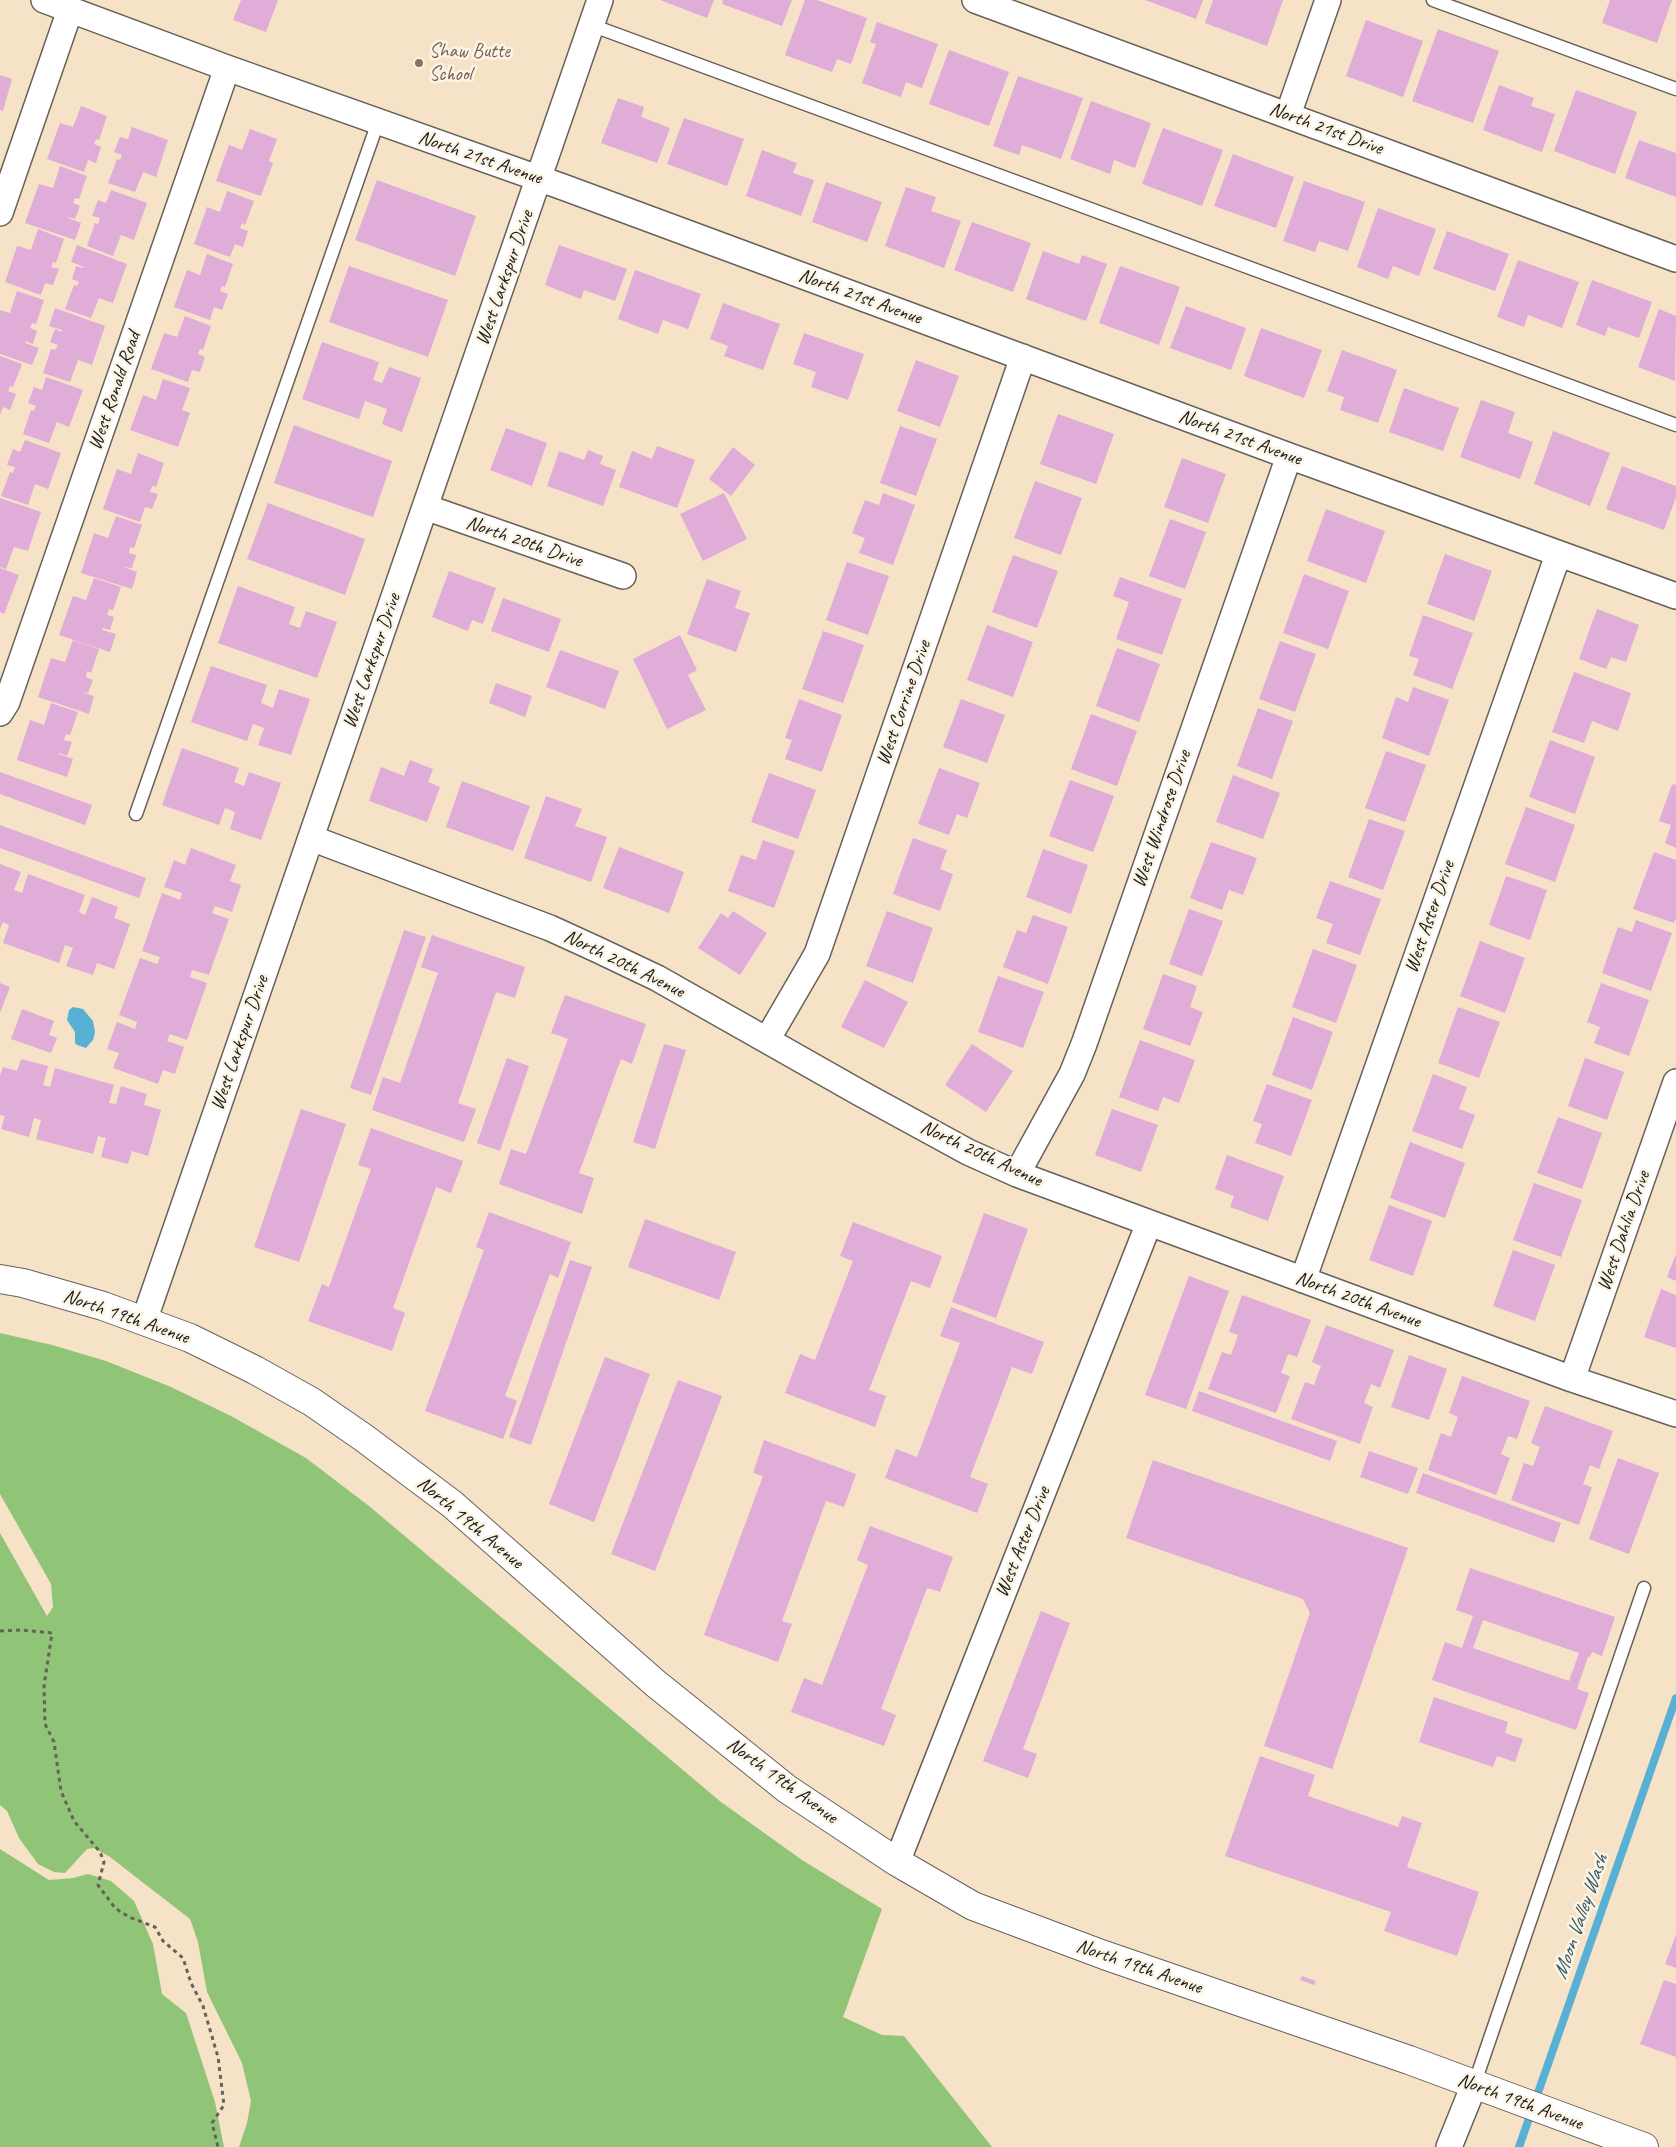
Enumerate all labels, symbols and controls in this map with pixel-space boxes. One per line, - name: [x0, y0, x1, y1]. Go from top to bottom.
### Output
- place label: Shaw Butte School: [429, 40, 510, 87]
- marker: Shaw Butte School: [413, 57, 425, 69]
- street label: North 21st Drive: [1266, 97, 1386, 161]
- street label: North 21st Avenue: [415, 126, 545, 190]
- street label: West Larkspur Drive: [471, 207, 539, 349]
- street label: North 21st Avenue: [795, 264, 925, 330]
- street label: West Ronald Road: [84, 329, 146, 453]
- street label: North 21st Avenue: [1175, 405, 1305, 471]
- street label: North 20th Drive: [463, 511, 585, 573]
- street label: West Larkspur Drive: [338, 590, 406, 732]
- street label: West Corrine Drive: [871, 638, 937, 768]
- street label: West Windrose Drive: [1127, 747, 1197, 891]
- street label: West Aster Drive: [1400, 858, 1460, 976]
- street label: North 20th Avenue: [560, 924, 688, 1004]
- street label: West Larkspur Drive: [206, 972, 274, 1114]
- street label: North 20th Avenue: [916, 1115, 1046, 1193]
- street label: West Dahlia Drive: [1592, 1168, 1656, 1294]
- street label: North 20th Avenue: [1292, 1266, 1424, 1334]
- street label: North 19th Avenue: [60, 1284, 192, 1350]
- street label: North 19th Avenue: [412, 1472, 528, 1574]
- street label: West Aster Drive: [990, 1483, 1056, 1601]
- street label: North 19th Avenue: [722, 1733, 842, 1829]
- water label: Moon Valley Wash: [1548, 1851, 1614, 1983]
- street label: North 19th Avenue: [1073, 1934, 1205, 2000]
- street label: North 19th Avenue: [1454, 2068, 1586, 2136]

